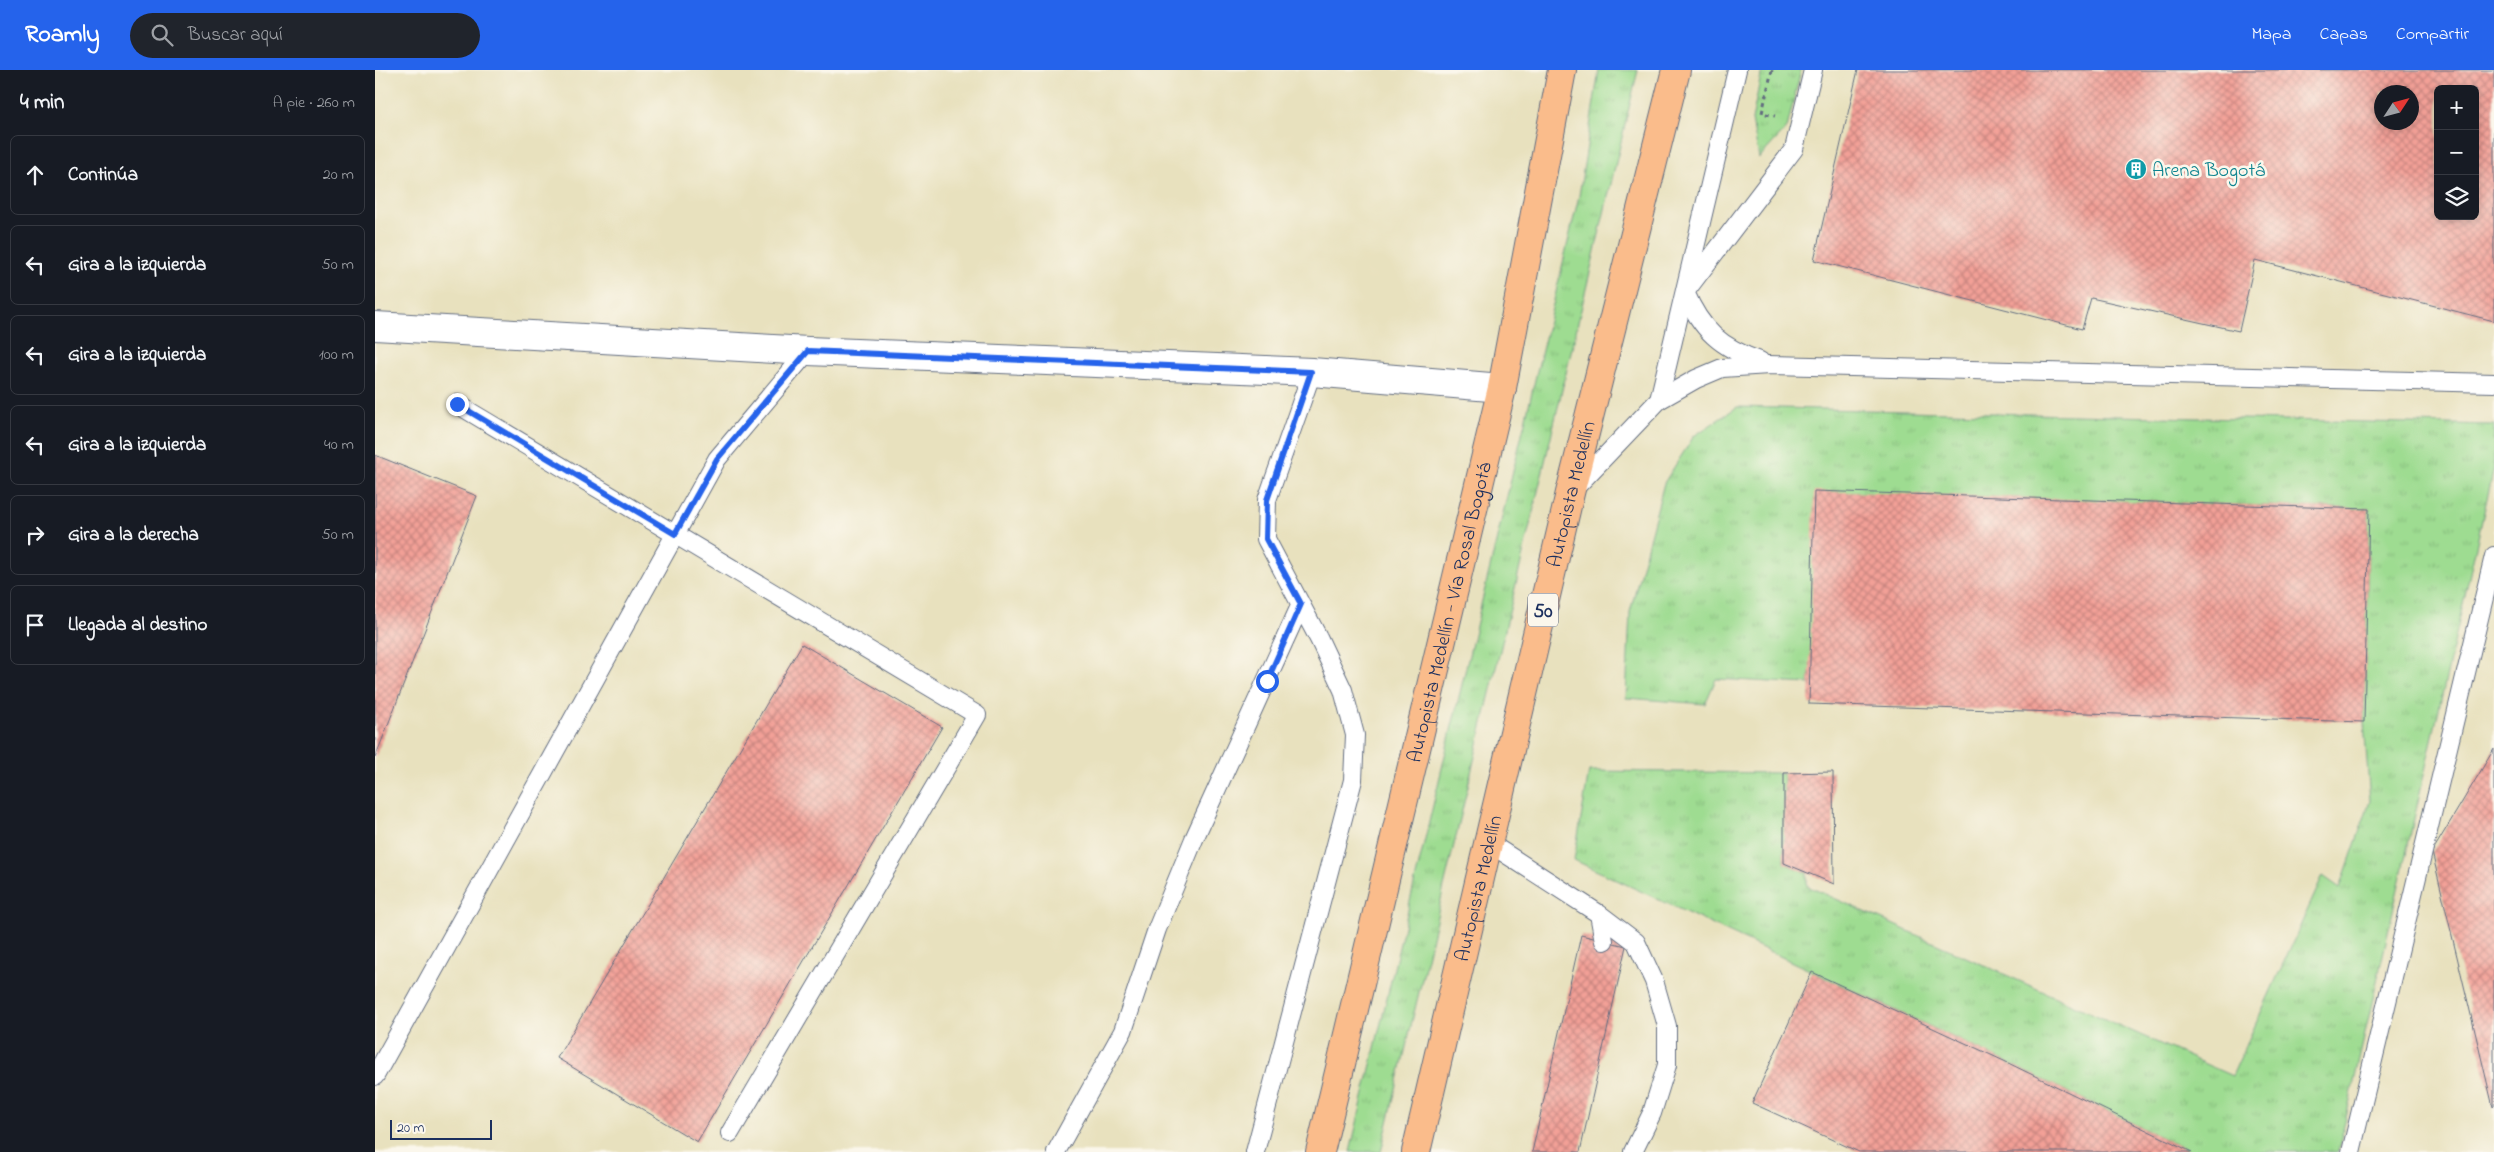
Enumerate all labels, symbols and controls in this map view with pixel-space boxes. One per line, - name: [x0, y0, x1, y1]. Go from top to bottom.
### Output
- search box: [130, 13, 480, 58]
- text: Roamly: [25, 18, 100, 53]
- icon: search: [148, 21, 176, 49]
- text: Buscar aquí: [188, 22, 283, 49]
- text: Mapa: [2251, 22, 2292, 48]
- text: Capas: [2320, 22, 2368, 48]
- text: Compartir: [2396, 22, 2469, 48]
- north arrow: [2374, 85, 2419, 130]
- map controls: [2434, 85, 2479, 220]
- button: +: [2434, 85, 2479, 130]
- text: 4 min: [20, 88, 64, 118]
- text: A pie · 260 m: [273, 91, 355, 115]
- button: −: [2434, 130, 2479, 175]
- building icon: Arena Bogotá: [2124, 157, 2148, 181]
- place label: Arena Bogotá: [2152, 157, 2265, 187]
- icon: ahead: [21, 161, 49, 189]
- text: Continúa: [68, 162, 138, 189]
- text: 20 m: [323, 163, 354, 187]
- button: layers: [2434, 175, 2479, 220]
- icon: left: [21, 251, 49, 279]
- text: Gira a la izquierda: [68, 252, 206, 279]
- text: 50 m: [322, 253, 354, 277]
- icon: left: [21, 341, 49, 369]
- text: Gira a la izquierda: [68, 342, 206, 369]
- text: 100 m: [319, 343, 354, 367]
- route end: [446, 393, 469, 416]
- street label: Autopista Medellín: [1541, 418, 1605, 570]
- icon: left: [21, 431, 49, 459]
- text: Gira a la izquierda: [68, 432, 206, 459]
- text: 40 m: [324, 433, 354, 457]
- street label: Autopista Medellín - Vía Rosal Bogotá: [1401, 460, 1501, 766]
- icon: right: [21, 521, 49, 549]
- text: Gira a la derecha: [68, 522, 199, 549]
- text: 50 m: [322, 523, 354, 547]
- road number: 50: [1528, 594, 1558, 626]
- icon: arrive: [21, 611, 49, 639]
- text: Llegada al destino: [68, 612, 207, 639]
- route start: [1256, 670, 1279, 693]
- street label: Autopista Medellín: [1449, 812, 1511, 965]
- scale bar: [390, 1117, 493, 1140]
- text: 20 m: [397, 1118, 424, 1139]

